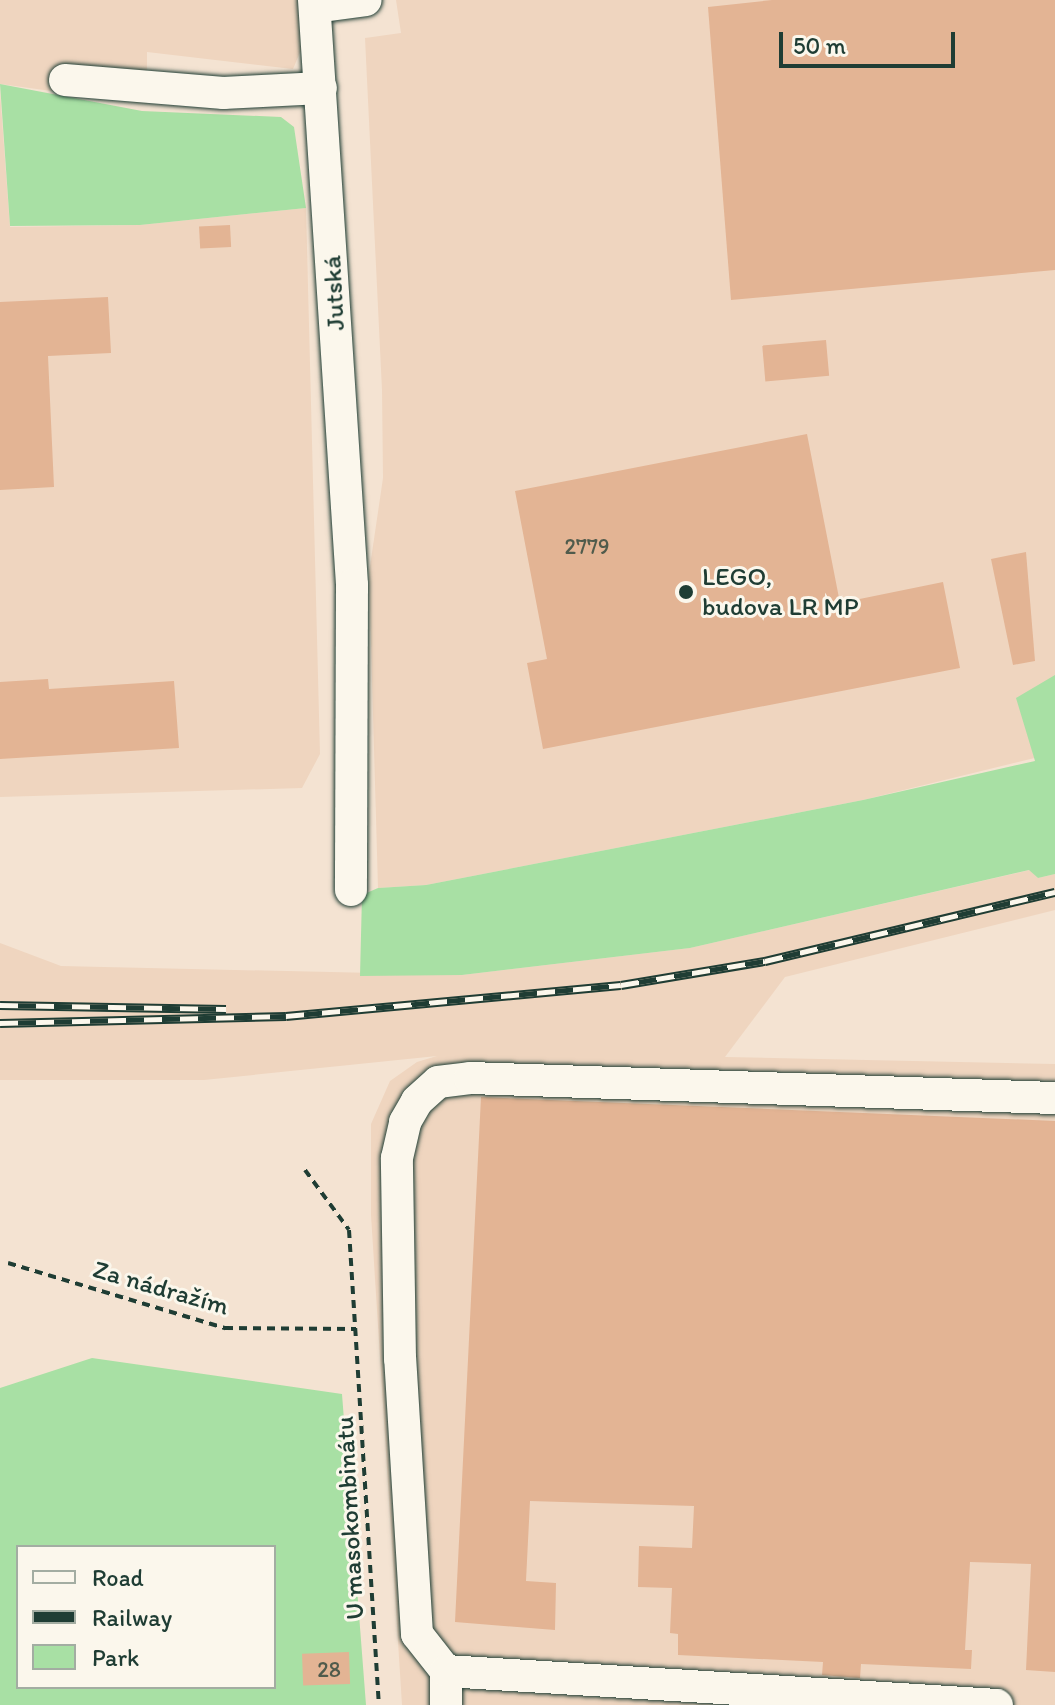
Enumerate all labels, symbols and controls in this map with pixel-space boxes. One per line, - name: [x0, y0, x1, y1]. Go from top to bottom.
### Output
- scale bar: [783, 16, 959, 66]
- text: 50 m: [793, 31, 846, 60]
- street label: Jutská: [316, 255, 352, 331]
- house number: 2779: [565, 534, 609, 560]
- place label: LEGO, budova LR MP: [702, 561, 859, 622]
- marker: LEGO, budova LR MP: [677, 583, 695, 601]
- street label: Za nádražím: [89, 1254, 233, 1322]
- street label: U masokombinátu: [329, 1415, 371, 1621]
- legend: [16, 1545, 276, 1689]
- text: Road: [92, 1563, 144, 1592]
- text: Railway: [92, 1603, 172, 1632]
- text: Park: [92, 1643, 139, 1672]
- house number: 28: [317, 1657, 341, 1683]

